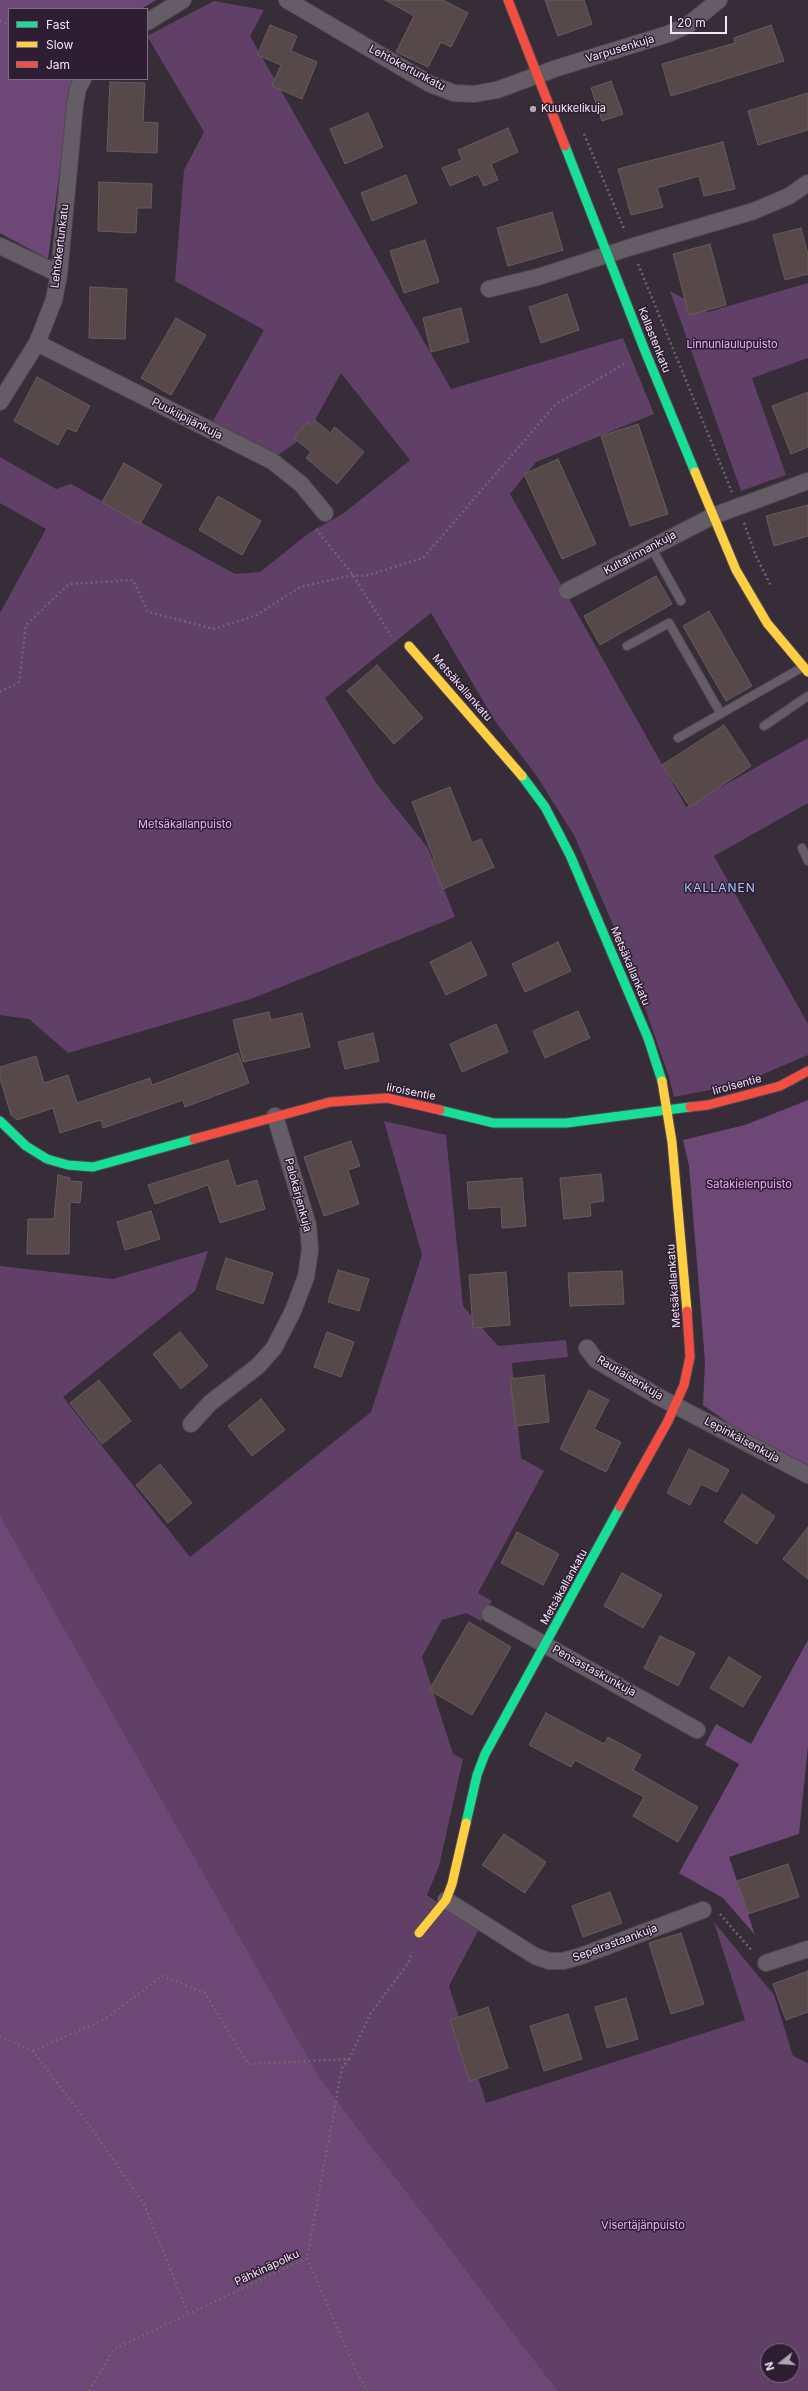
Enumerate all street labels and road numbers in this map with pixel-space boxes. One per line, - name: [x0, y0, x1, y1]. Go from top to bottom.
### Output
- street label: Varpusenkuja: [584, 32, 656, 66]
- street label: Lehtokertunkatu: [367, 42, 447, 94]
- street label: Lehtokertunkatu: [48, 203, 72, 289]
- street label: Kallastenkatu: [635, 305, 673, 375]
- street label: Puukiipijänkuja: [149, 396, 225, 442]
- street label: Kultarinnankuja: [601, 528, 679, 578]
- street label: Metsäkallankatu: [429, 652, 495, 724]
- street label: Metsäkallankatu: [607, 925, 653, 1007]
- street label: Iiroisentie: [711, 1072, 763, 1098]
- street label: Iiroisentie: [385, 1081, 437, 1103]
- street label: Palokärjenkuja: [282, 1157, 314, 1233]
- street label: Metsäkallankatu: [664, 1243, 684, 1329]
- street label: Rautiaisenkuja: [594, 1353, 666, 1403]
- street label: Lepinkäisenkuja: [702, 1415, 782, 1465]
- street label: Metsäkallankatu: [538, 1547, 590, 1627]
- street label: Pensastaskunkuja: [550, 1643, 638, 1699]
- street label: Sepelrastaankuja: [571, 1922, 659, 1964]
- street label: Pähkinäpolku: [233, 2247, 301, 2289]

